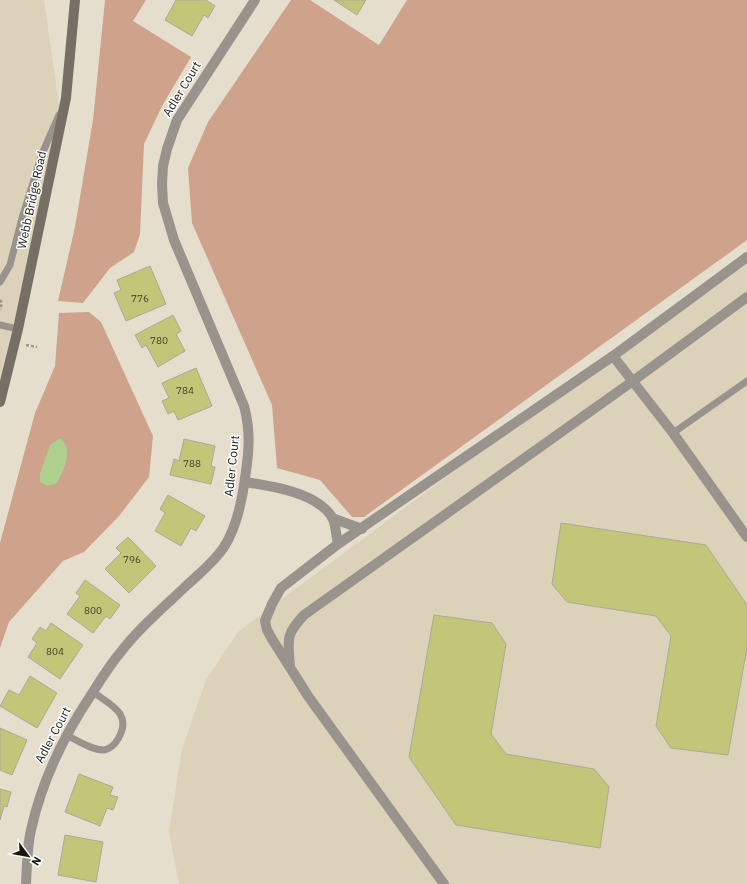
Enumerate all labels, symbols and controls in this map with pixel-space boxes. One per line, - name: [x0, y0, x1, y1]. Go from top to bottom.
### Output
- street label: Adler Court: [159, 59, 204, 119]
- street label: Webb Bridge Road: [14, 150, 49, 250]
- house number: 776: [131, 292, 149, 305]
- house number: 780: [150, 334, 168, 347]
- house number: 784: [176, 384, 194, 397]
- street label: Adler Court: [221, 435, 242, 497]
- house number: 788: [183, 457, 201, 470]
- house number: 796: [123, 553, 141, 566]
- house number: 800: [84, 604, 102, 617]
- house number: 804: [46, 645, 64, 658]
- street label: Adler Court: [32, 704, 74, 765]
- north arrow: [8, 836, 48, 876]
- text: N: [28, 854, 45, 868]

